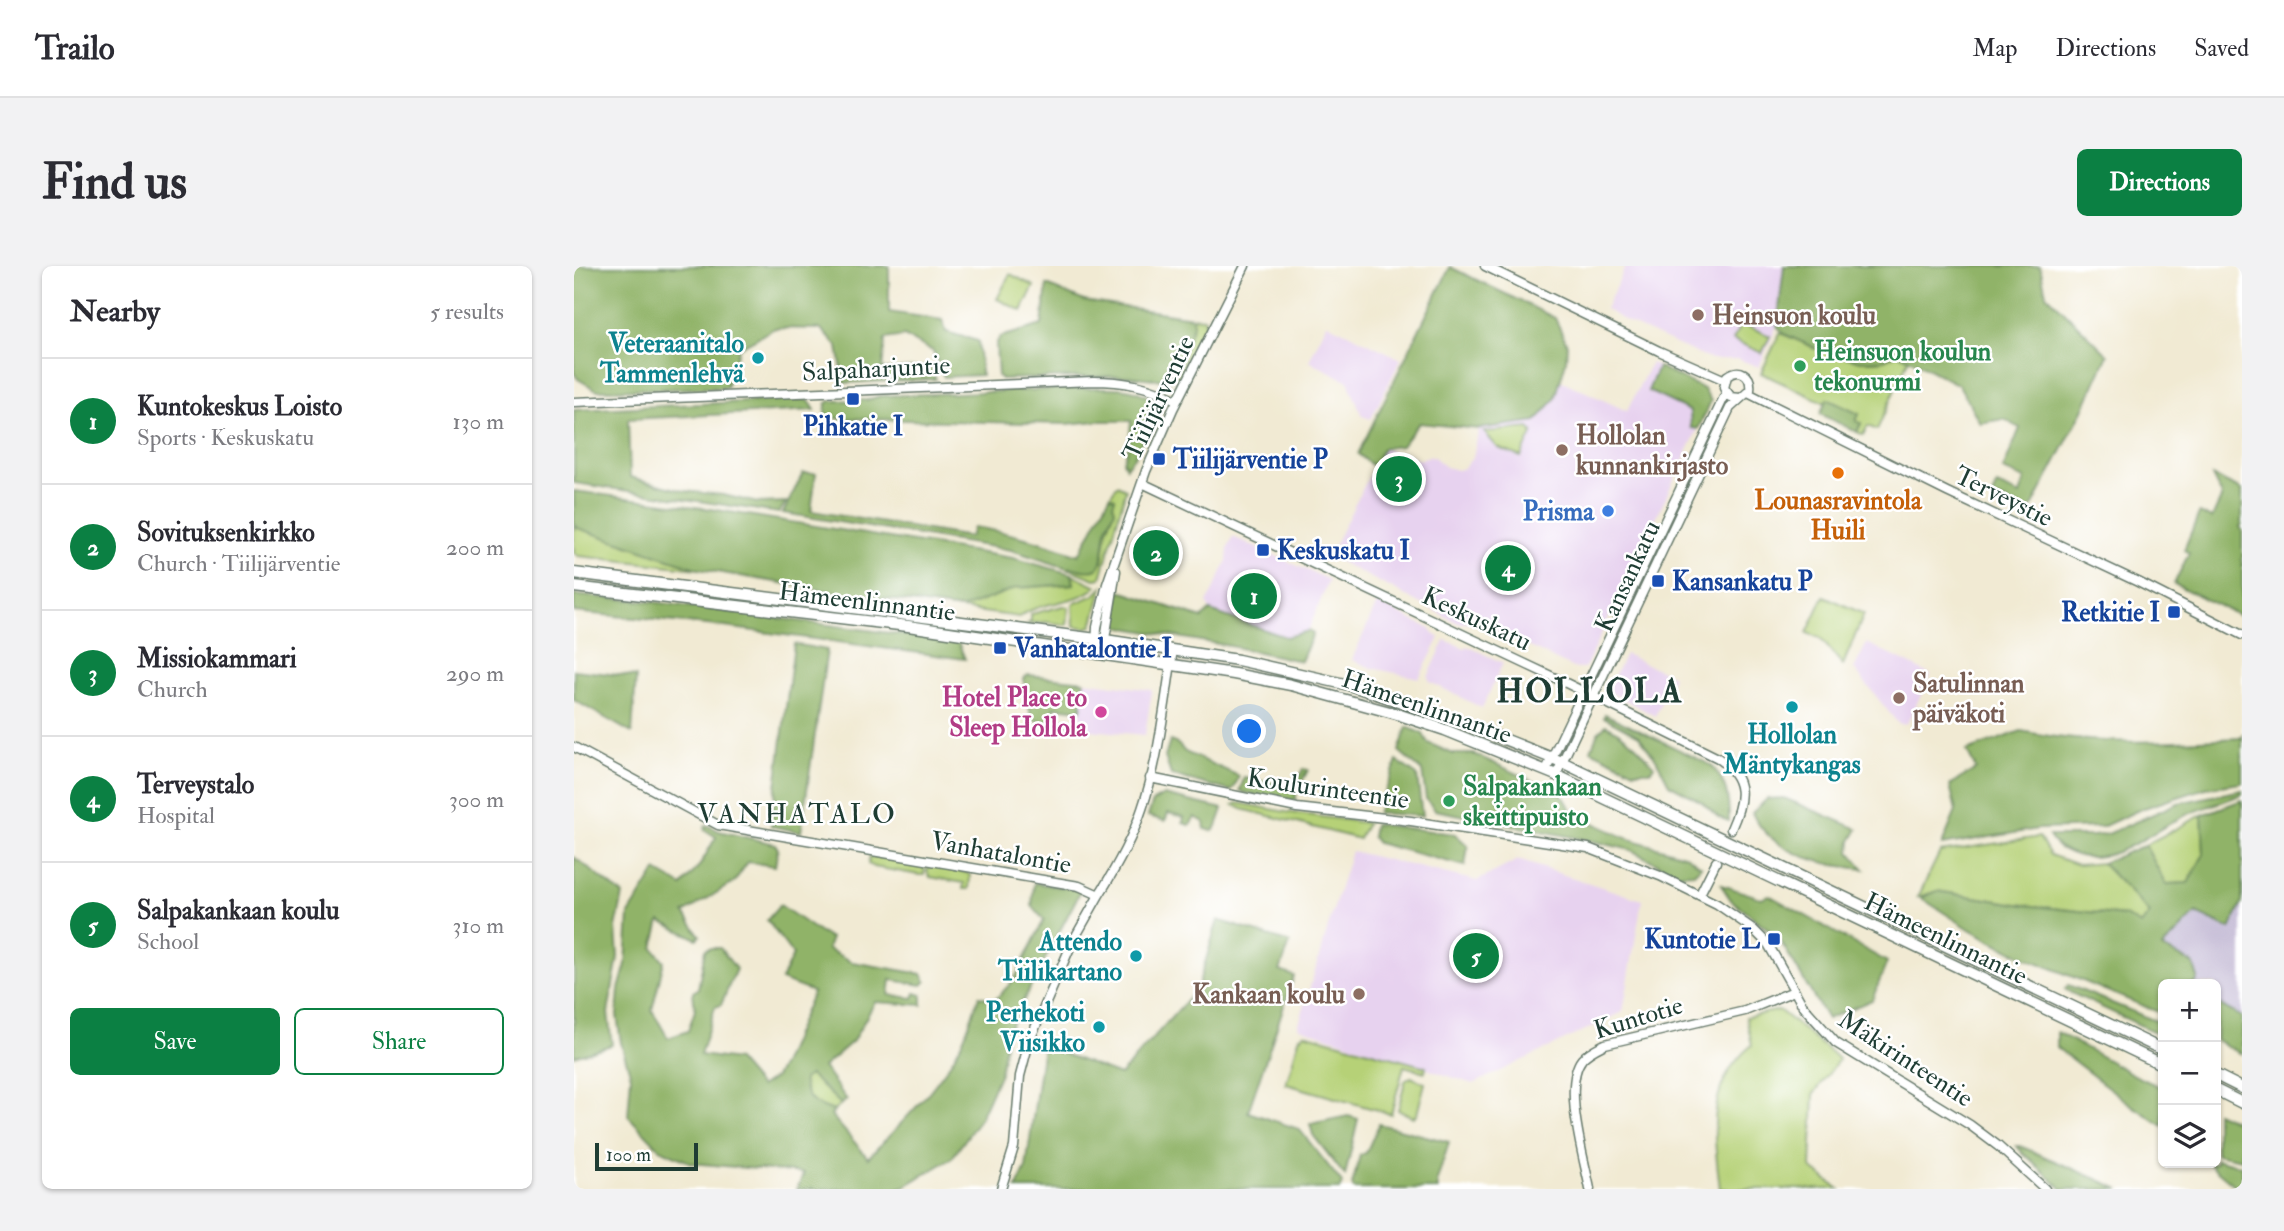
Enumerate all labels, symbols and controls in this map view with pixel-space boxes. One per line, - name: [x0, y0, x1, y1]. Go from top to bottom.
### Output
- text: Trailo: [35, 28, 115, 69]
- text: Map: [1972, 33, 2017, 64]
- text: Directions: [2055, 33, 2156, 64]
- text: Saved: [2194, 33, 2249, 64]
- button: Directions: [2077, 149, 2242, 216]
- text: Find us: [42, 152, 187, 213]
- text: Nearby: [70, 293, 160, 330]
- text: 5 results: [430, 297, 504, 326]
- place label: Heinsuon koulu: [1712, 300, 1876, 332]
- marker: Heinsuon koulu: [1690, 307, 1706, 323]
- place label: Veteraanitalo Tammenlehvä: [599, 328, 745, 390]
- street label: Tiilijärventie: [1116, 331, 1202, 466]
- place label: Heinsuon koulun tekonurmi: [1814, 336, 1992, 398]
- street label: Salpaharjuntie: [801, 349, 951, 390]
- marker: Veteraanitalo Tammenlehvä: [750, 350, 766, 366]
- marker: Heinsuon koulun tekonurmi: [1792, 358, 1808, 374]
- text: Kuntokeskus Loisto: [137, 391, 342, 423]
- marker: Pihkatie I: [845, 391, 861, 407]
- text: 1: [89, 407, 97, 436]
- text: 130 m: [452, 407, 504, 436]
- place label: Pihkatie I: [803, 411, 903, 443]
- place label: Hollolan kunnankirjasto: [1575, 420, 1729, 482]
- text: Sports · Keskuskatu: [137, 423, 314, 452]
- marker: Hollolan kunnankirjasto: [1554, 442, 1570, 458]
- place label: Tiilijärventie P: [1172, 444, 1328, 476]
- marker: Tiilijärventie P: [1151, 451, 1167, 467]
- pin: 3: [1376, 453, 1422, 505]
- street label: Terveystie: [1949, 459, 2058, 534]
- marker: Lounasravintola Huili: [1830, 465, 1846, 481]
- place label: Lounasravintola Huili: [1754, 485, 1923, 547]
- place label: Prisma: [1523, 496, 1595, 528]
- marker: Prisma: [1600, 503, 1616, 519]
- street label: Kansankatu: [1588, 515, 1668, 638]
- text: Sovituksenkirkko: [137, 517, 315, 549]
- pin: 2: [1133, 527, 1179, 579]
- text: 2: [87, 533, 99, 562]
- text: 200 m: [446, 533, 504, 562]
- place label: Keskuskatu I: [1277, 535, 1410, 567]
- marker: Keskuskatu I: [1255, 542, 1271, 558]
- pin: 4: [1485, 542, 1531, 594]
- text: Church · Tiilijärventie: [137, 549, 340, 578]
- place label: Kansankatu P: [1672, 566, 1813, 598]
- pin: 1: [1231, 570, 1277, 622]
- marker: Kansankatu P: [1650, 573, 1666, 589]
- street label: Hämeenlinnantie: [777, 575, 957, 629]
- street label: Keskuskatu: [1417, 580, 1536, 658]
- place label: Retkitie I: [2061, 597, 2160, 629]
- marker: Retkitie I: [2166, 604, 2182, 620]
- place label: Vanhatalontie I: [1013, 633, 1172, 665]
- marker: Vanhatalontie I: [992, 640, 1008, 656]
- text: Missiokammari: [137, 643, 297, 675]
- text: 3: [89, 659, 97, 688]
- text: 290 m: [446, 659, 504, 688]
- street label: Hämeenlinnantie: [1337, 663, 1516, 751]
- place label: Satulinnan päiväkoti: [1912, 668, 2025, 731]
- district label: HOLLOLA: [1496, 671, 1684, 712]
- text: Church: [137, 675, 207, 704]
- place label: Hotel Place to Sleep Hollola: [942, 682, 1088, 745]
- marker: Satulinnan päiväkoti: [1891, 690, 1907, 706]
- marker: Hollolan Mäntykangas: [1784, 699, 1800, 715]
- marker: Hotel Place to Sleep Hollola: [1093, 704, 1109, 720]
- your location: [1232, 714, 1266, 748]
- place label: Hollolan Mäntykangas: [1722, 719, 1861, 782]
- street label: Koulurinteentie: [1245, 762, 1411, 816]
- text: Terveystalo: [137, 769, 254, 801]
- place label: Salpakankaan skeittipuisto: [1463, 771, 1603, 834]
- text: 4: [87, 785, 99, 814]
- text: 300 m: [449, 785, 504, 814]
- marker: Salpakankaan skeittipuisto: [1441, 793, 1457, 809]
- district label: VANHATALO: [697, 797, 897, 832]
- text: Hospital: [137, 801, 215, 830]
- street label: Vanhatalontie: [928, 825, 1074, 881]
- street label: Hämeenlinnantie: [1859, 886, 2033, 992]
- text: Salpakankaan koulu: [137, 895, 339, 927]
- text: 5: [88, 911, 98, 940]
- text: 310 m: [453, 911, 504, 940]
- place label: Kuntotie L: [1644, 924, 1760, 956]
- place label: Attendo Tiilikartano: [997, 926, 1122, 988]
- text: School: [137, 927, 199, 956]
- pin: 5: [1453, 930, 1499, 982]
- marker: Kuntotie L: [1766, 931, 1782, 947]
- marker: Attendo Tiilikartano: [1128, 948, 1144, 964]
- place label: Kankaan koulu: [1192, 979, 1346, 1011]
- map controls: [2158, 979, 2221, 1168]
- button: +: [2158, 979, 2221, 1042]
- marker: Kankaan koulu: [1351, 986, 1367, 1002]
- street label: Kuntotie: [1590, 989, 1687, 1047]
- place label: Perhekoti Viisikko: [986, 997, 1085, 1059]
- street label: Mäkirinteentie: [1832, 1003, 1979, 1114]
- button: Save: [70, 1008, 280, 1075]
- button: Share: [294, 1008, 504, 1075]
- marker: Perhekoti Viisikko: [1091, 1019, 1107, 1035]
- button: −: [2158, 1042, 2221, 1105]
- button: layers: [2158, 1105, 2221, 1168]
- scale bar: [595, 1140, 698, 1172]
- text: 100 m: [606, 1143, 651, 1167]

